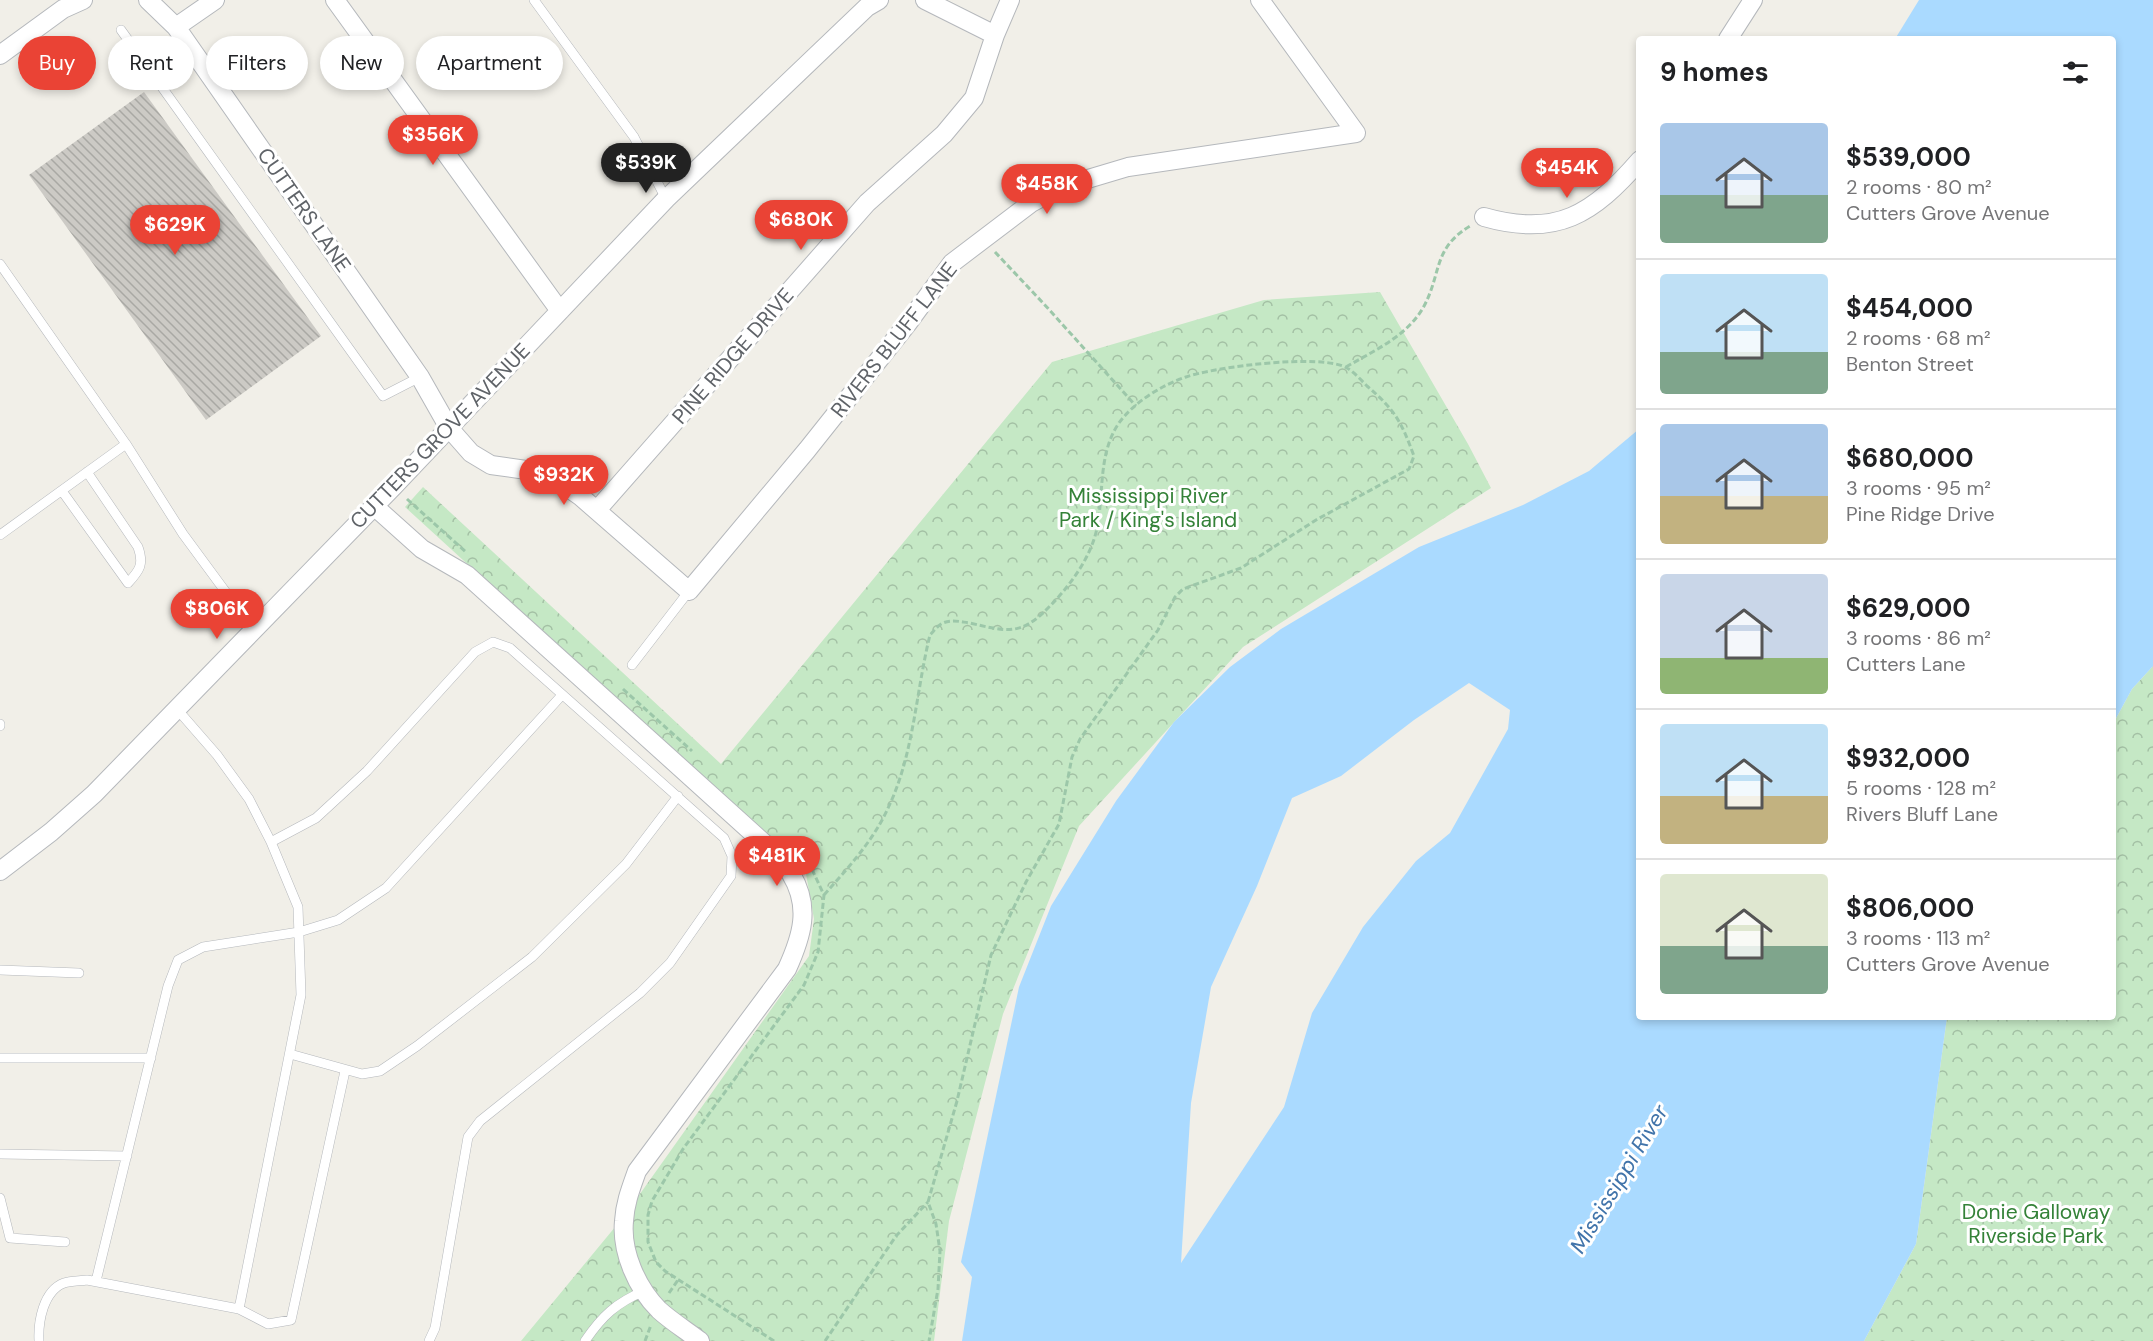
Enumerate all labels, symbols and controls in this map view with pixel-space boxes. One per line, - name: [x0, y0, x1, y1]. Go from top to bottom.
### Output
- chip: Buy: [18, 36, 96, 90]
- chip: Rent: [108, 36, 194, 90]
- chip: Filters: [206, 36, 308, 90]
- chip: New: [320, 36, 404, 90]
- chip: Apartment: [416, 36, 563, 90]
- text: 9 homes: [1660, 55, 1769, 89]
- icon: filters: [2059, 56, 2092, 89]
- pin: $356K: [391, 115, 475, 166]
- text: $356K: [402, 121, 464, 147]
- text: $539,000: [1846, 140, 1971, 174]
- street label: CUTTERS LANE: [251, 142, 357, 278]
- pin: $539K: [604, 143, 688, 194]
- icon: home: [1708, 147, 1780, 219]
- pin: $454K: [1525, 148, 1609, 199]
- text: $539K: [615, 149, 677, 175]
- text: $454K: [1535, 154, 1599, 180]
- pin: $458K: [1005, 164, 1089, 215]
- text: $458K: [1015, 170, 1079, 196]
- text: 2 rooms · 80 m²: [1846, 174, 1992, 200]
- pin: $680K: [759, 200, 843, 251]
- text: Cutters Grove Avenue: [1846, 200, 2050, 226]
- pin: $629K: [133, 205, 217, 256]
- text: $680K: [769, 206, 833, 232]
- text: $629K: [144, 211, 206, 237]
- street label: RIVERS BLUFF LANE: [825, 257, 963, 423]
- street label: PINE RIDGE DRIVE: [666, 282, 800, 430]
- text: $454,000: [1846, 291, 1973, 325]
- icon: home: [1708, 298, 1780, 370]
- text: 2 rooms · 68 m²: [1846, 325, 1991, 351]
- street label: CUTTERS GROVE AVENUE: [344, 337, 536, 535]
- text: Benton Street: [1846, 351, 1974, 377]
- text: $680,000: [1846, 441, 1973, 475]
- icon: home: [1708, 448, 1780, 520]
- pin: $932K: [522, 455, 606, 506]
- text: $932K: [533, 461, 595, 487]
- text: 3 rooms · 95 m²: [1846, 475, 1991, 501]
- park label: Mississippi River Park / King's Island: [1059, 482, 1237, 534]
- text: Pine Ridge Drive: [1846, 501, 1995, 527]
- pin: $806K: [175, 589, 259, 640]
- text: $629,000: [1846, 591, 1971, 625]
- text: $806K: [185, 595, 249, 621]
- icon: home: [1708, 598, 1780, 670]
- text: 3 rooms · 86 m²: [1846, 625, 1991, 651]
- text: Cutters Lane: [1846, 651, 1966, 677]
- text: $932,000: [1846, 741, 1970, 775]
- icon: home: [1708, 748, 1780, 820]
- text: 5 rooms · 128 m²: [1846, 775, 1996, 801]
- text: Rivers Bluff Lane: [1846, 801, 1998, 827]
- pin: $481K: [735, 836, 819, 887]
- text: $481K: [748, 842, 806, 868]
- text: $806,000: [1846, 891, 1974, 925]
- icon: home: [1708, 898, 1780, 970]
- text: 3 rooms · 113 m²: [1846, 925, 1990, 951]
- text: Cutters Grove Avenue: [1846, 951, 2050, 977]
- water label: Mississippi River: [1563, 1099, 1675, 1259]
- park label: Donie Galloway Riverside Park: [1962, 1198, 2111, 1250]

